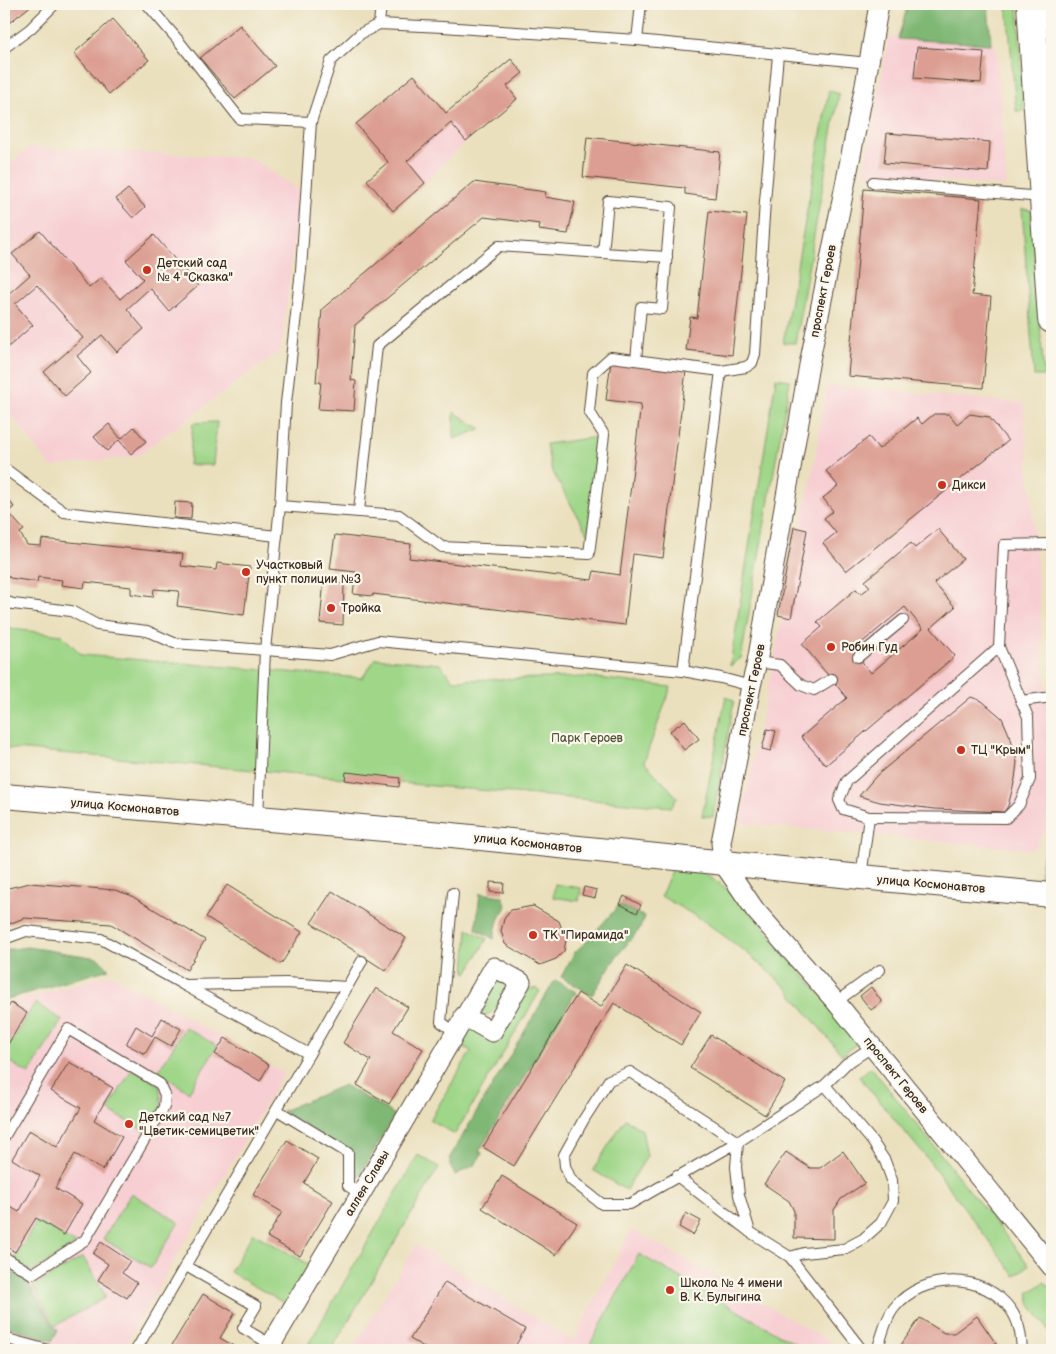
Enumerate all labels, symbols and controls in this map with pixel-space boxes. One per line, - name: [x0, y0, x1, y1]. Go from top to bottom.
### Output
- street label: проспект Героев: [807, 243, 840, 339]
- place label: Детский сад № 4 "Сказка": [157, 256, 233, 285]
- marker: Детский сад № 4 "Сказка": [141, 264, 153, 276]
- place label: Дикси: [952, 478, 986, 493]
- marker: Дикси: [936, 479, 948, 491]
- place label: Участковый пункт полиции №3: [256, 558, 361, 587]
- marker: Участковый пункт полиции №3: [240, 566, 252, 578]
- place label: Тройка: [341, 601, 381, 616]
- marker: Тройка: [325, 602, 337, 614]
- place label: Робин Гуд: [841, 640, 898, 655]
- marker: Робин Гуд: [825, 641, 837, 653]
- street label: проспект Героев: [734, 642, 769, 738]
- park label: Парк Героев: [551, 731, 624, 746]
- place label: ТЦ "Крым": [971, 743, 1030, 758]
- marker: ТЦ "Крым": [955, 744, 967, 756]
- street label: улица Космонавтов: [70, 795, 180, 820]
- street label: улица Космонавтов: [473, 830, 583, 857]
- street label: улица Космонавтов: [876, 872, 986, 897]
- place label: ТК "Пирамида": [543, 928, 628, 943]
- marker: ТК "Пирамида": [527, 929, 539, 941]
- street label: проспект Героев: [860, 1034, 931, 1117]
- place label: Детский сад №7 "Цветик-семицветик": [139, 1110, 259, 1139]
- marker: Детский сад №7 "Цветик-семицветик": [123, 1118, 135, 1130]
- street label: аллея Славы: [342, 1148, 393, 1219]
- place label: Школа № 4 имени В. К. Булыгина: [680, 1276, 783, 1305]
- marker: Школа № 4 имени В. К. Булыгина: [664, 1284, 676, 1296]

